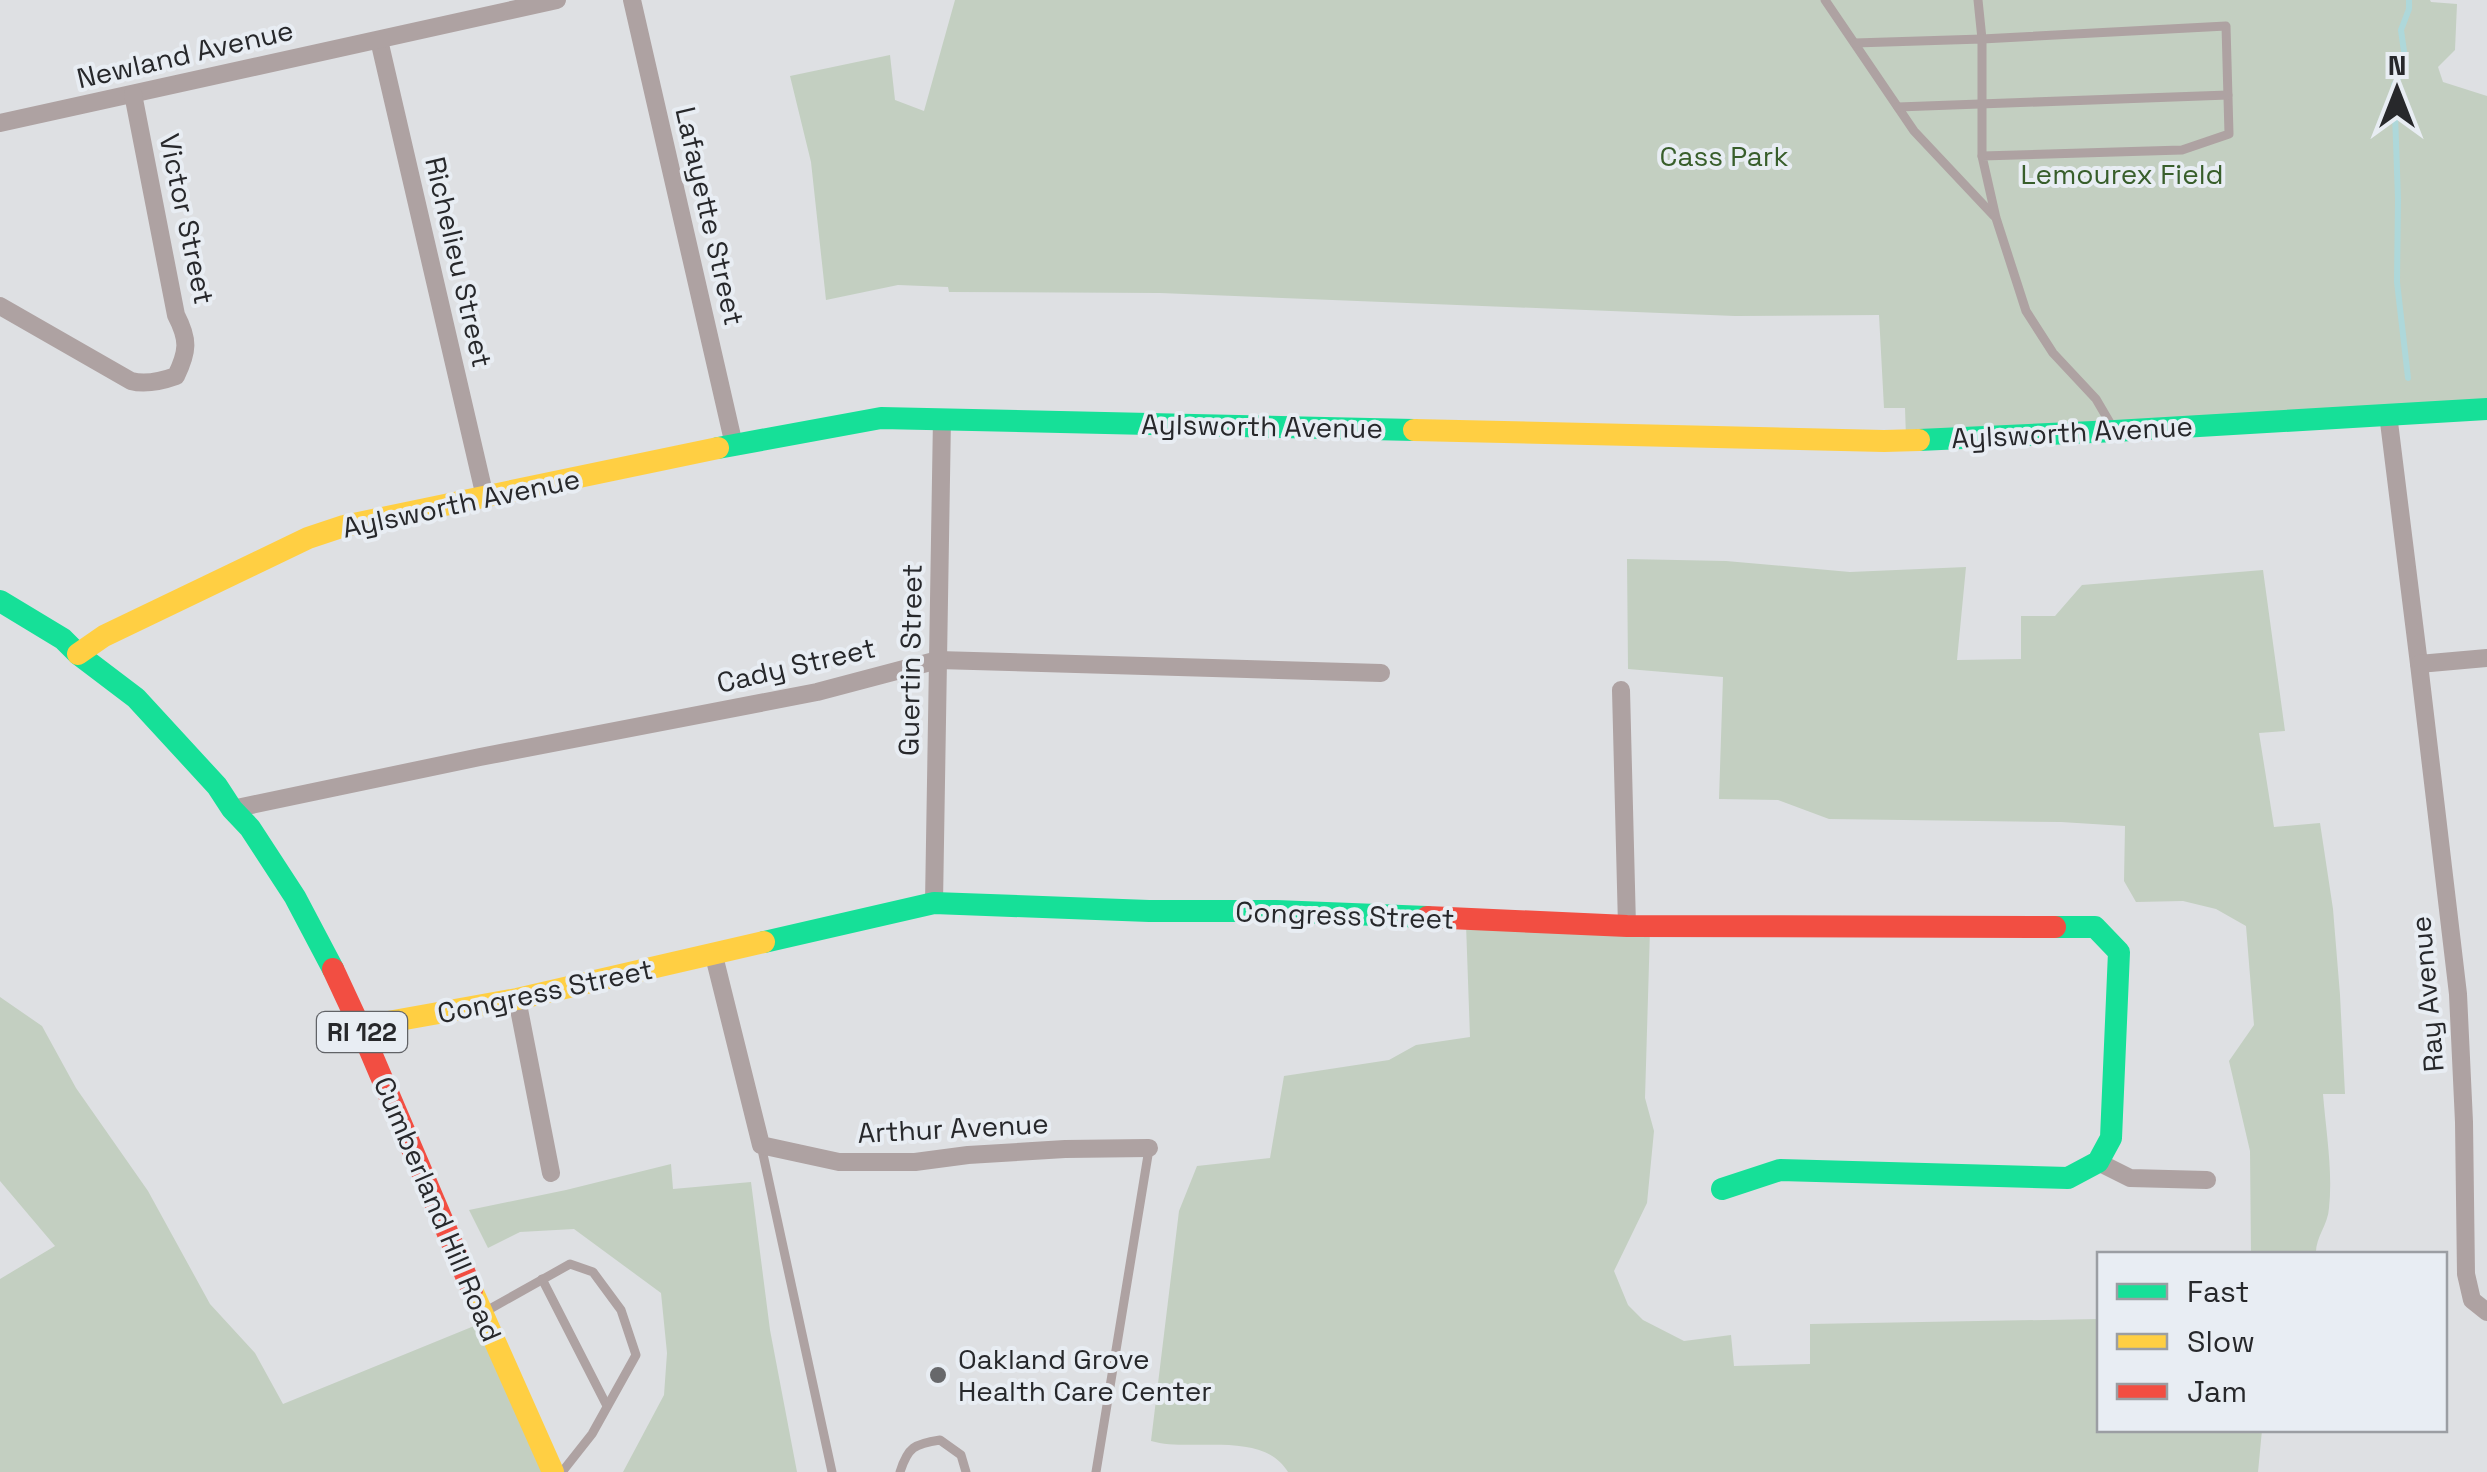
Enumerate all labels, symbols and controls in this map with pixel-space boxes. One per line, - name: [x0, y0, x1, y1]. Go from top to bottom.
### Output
- street label: Newland Avenue: [73, 12, 297, 96]
- north arrow: [2347, 40, 2447, 140]
- text: N: [2388, 47, 2406, 83]
- street label: Lafayette Street: [667, 103, 753, 329]
- street label: Victor Street: [151, 130, 223, 308]
- park label: Cass Park: [1660, 138, 1788, 174]
- street label: Richelieu Street: [417, 153, 501, 371]
- park label: Lemourex Field: [2020, 156, 2224, 192]
- street label: Aylsworth Avenue: [1141, 406, 1383, 446]
- street label: Aylsworth Avenue: [1950, 408, 2194, 456]
- street label: Aylsworth Avenue: [339, 460, 583, 546]
- street label: Guertin Street: [890, 563, 930, 757]
- street label: Cady Street: [713, 629, 879, 701]
- street label: Congress Street: [1235, 893, 1455, 937]
- street label: Ray Avenue: [2402, 915, 2452, 1073]
- street label: Congress Street: [434, 951, 656, 1031]
- road number: RI 122: [317, 1012, 407, 1052]
- street label: Cumberland Hill Road: [366, 1071, 510, 1347]
- street label: Arthur Avenue: [856, 1105, 1050, 1151]
- legend: [2097, 1252, 2447, 1432]
- text: Fast: [2187, 1272, 2249, 1311]
- text: Slow: [2187, 1322, 2255, 1361]
- place label: Oakland Grove Health Care Center: [958, 1341, 1212, 1409]
- marker: Oakland Grove Health Care Center: [927, 1364, 949, 1386]
- text: Jam: [2187, 1372, 2247, 1411]

